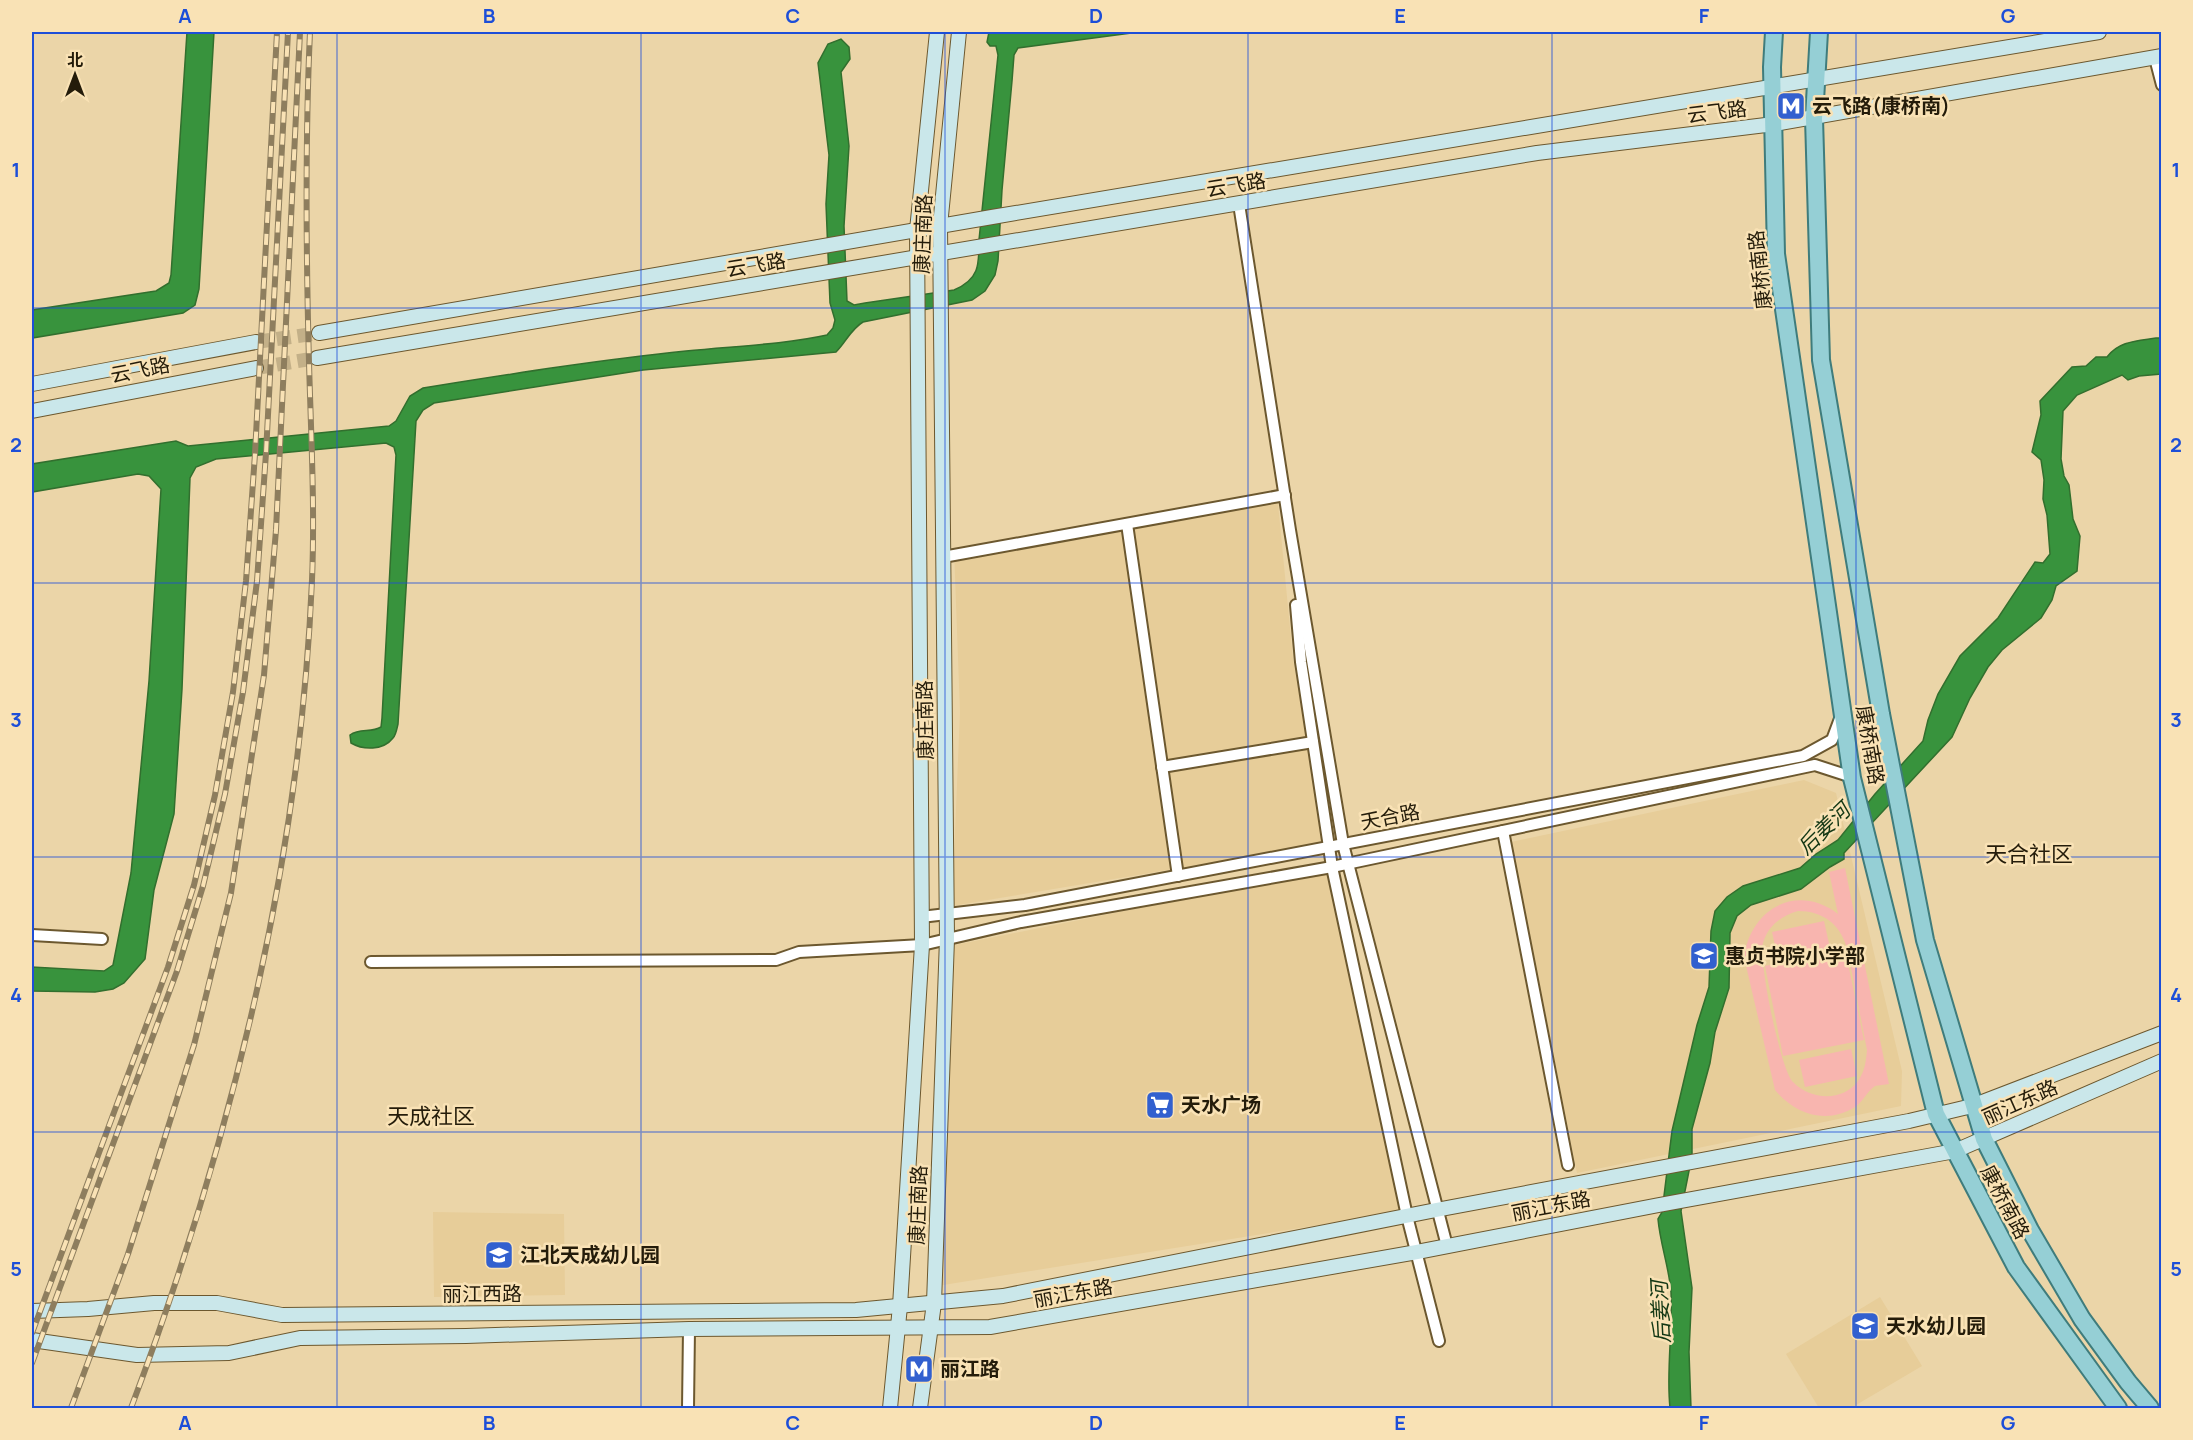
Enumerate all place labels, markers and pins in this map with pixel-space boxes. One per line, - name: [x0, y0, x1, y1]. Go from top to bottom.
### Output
- metro station icon: 云飞路(康桥南): [1775, 90, 1807, 122]
- place label: 云飞路(康桥南): [1812, 92, 1950, 119]
- school or university icon: 惠贞书院小学部: [1688, 940, 1720, 972]
- place label: 惠贞书院小学部: [1725, 942, 1865, 969]
- supermarket icon: 天水广场: [1144, 1089, 1176, 1121]
- place label: 天水广场: [1181, 1091, 1261, 1118]
- school or university icon: 江北天成幼儿园: [483, 1239, 515, 1271]
- place label: 江北天成幼儿园: [520, 1241, 660, 1268]
- school or university icon: 天水幼儿园: [1849, 1310, 1881, 1342]
- place label: 天水幼儿园: [1886, 1312, 1986, 1339]
- metro station icon: 丽江路: [903, 1353, 935, 1385]
- place label: 丽江路: [940, 1355, 1000, 1382]

